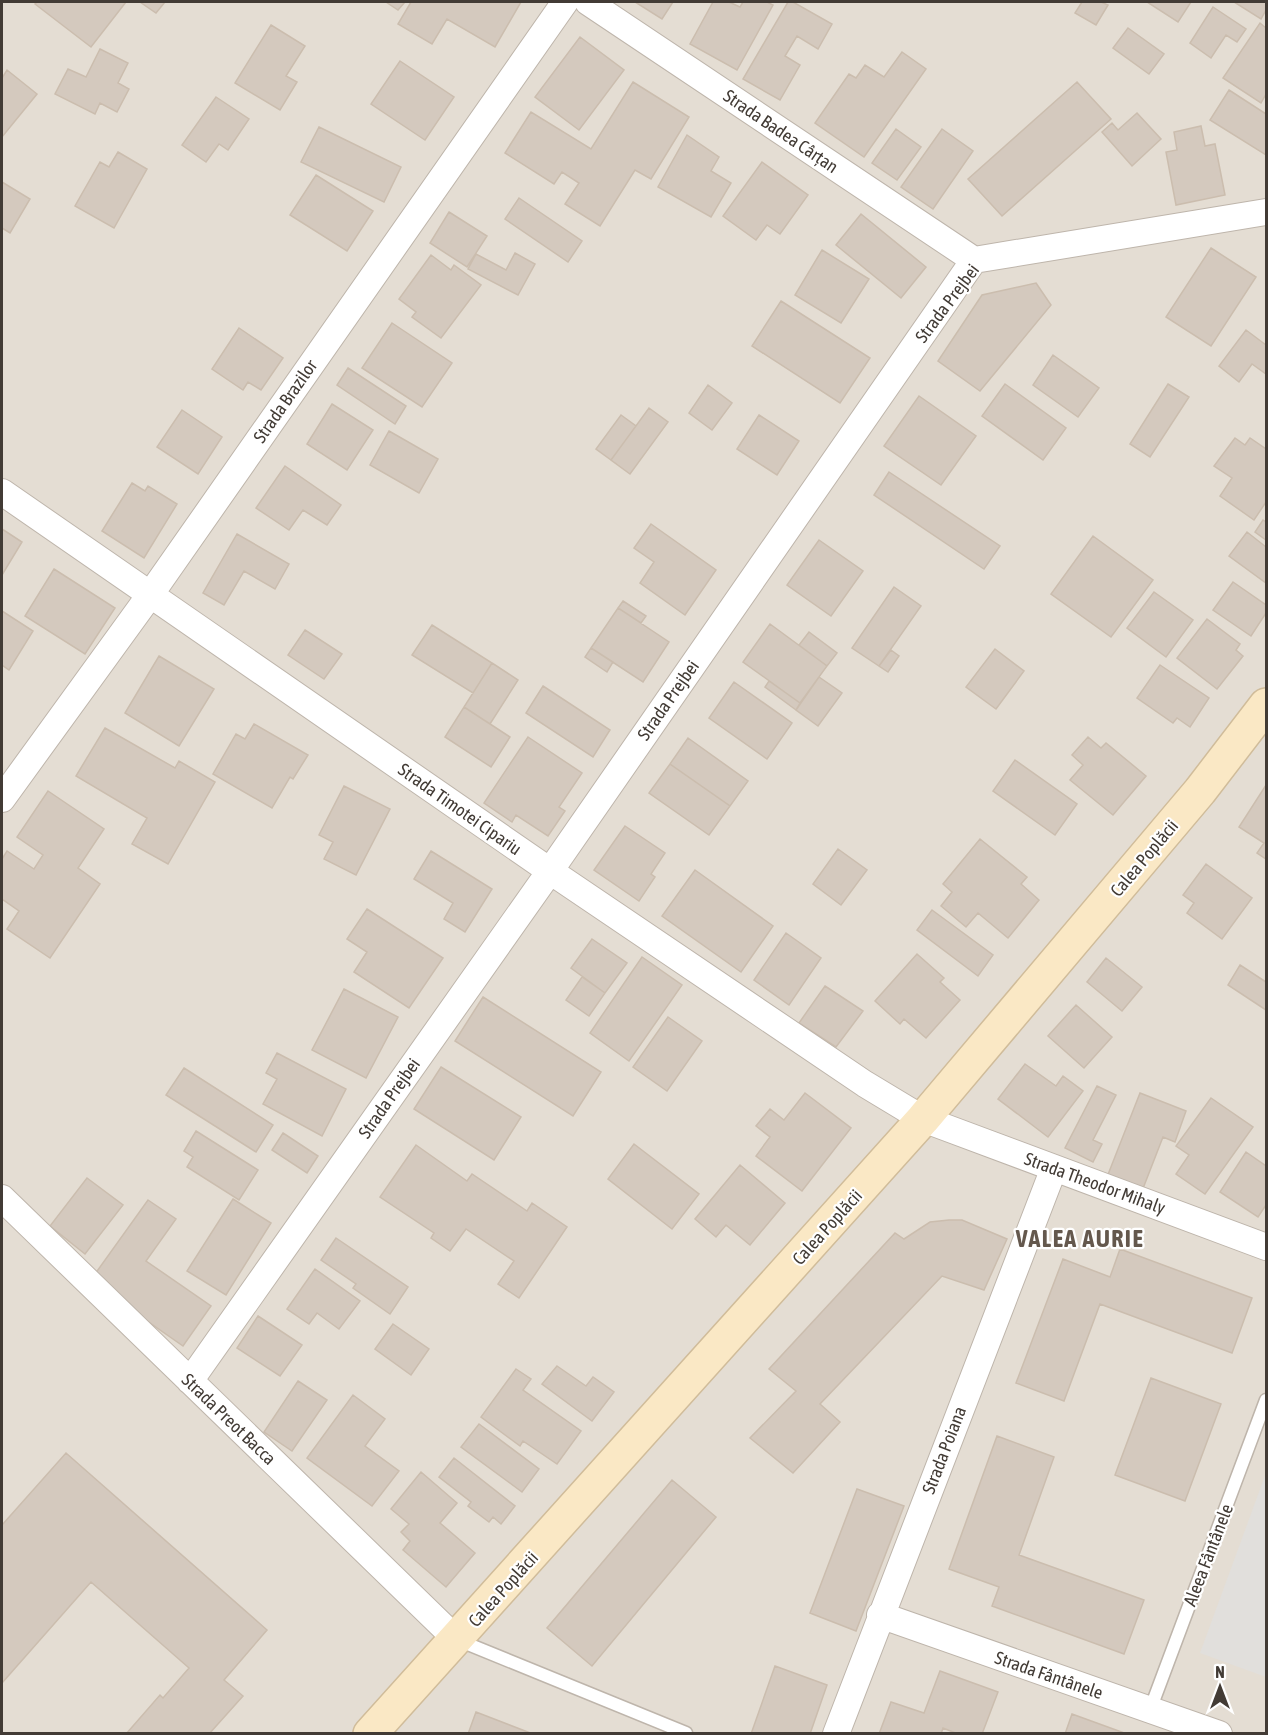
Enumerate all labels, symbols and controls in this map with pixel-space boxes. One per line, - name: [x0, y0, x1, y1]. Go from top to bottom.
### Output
- street label: Strada Badea Cârțan: [720, 85, 842, 177]
- street label: Strada Prejbei: [911, 260, 983, 346]
- street label: Strada Brazilor: [249, 355, 322, 446]
- street label: Strada Prejbei: [633, 656, 703, 744]
- street label: Strada Timotei Cipariu: [394, 759, 526, 859]
- street label: Calea Poplăcii: [1106, 815, 1182, 901]
- street label: Strada Prejbei: [354, 1054, 424, 1142]
- street label: Strada Theodor Mihaly: [1022, 1148, 1168, 1218]
- street label: Calea Poplăcii: [788, 1185, 866, 1269]
- district label: VALEA AURIE: [1015, 1225, 1144, 1252]
- street label: Strada Preot Bacca: [178, 1369, 280, 1469]
- street label: Strada Poiana: [918, 1403, 970, 1497]
- street label: Aleea Fântânele: [1179, 1501, 1237, 1609]
- street label: Calea Poplăcii: [464, 1547, 542, 1631]
- street label: Strada Fântânele: [992, 1647, 1106, 1703]
- north arrow: [1190, 1657, 1250, 1717]
- text: N: [1215, 1663, 1225, 1681]

